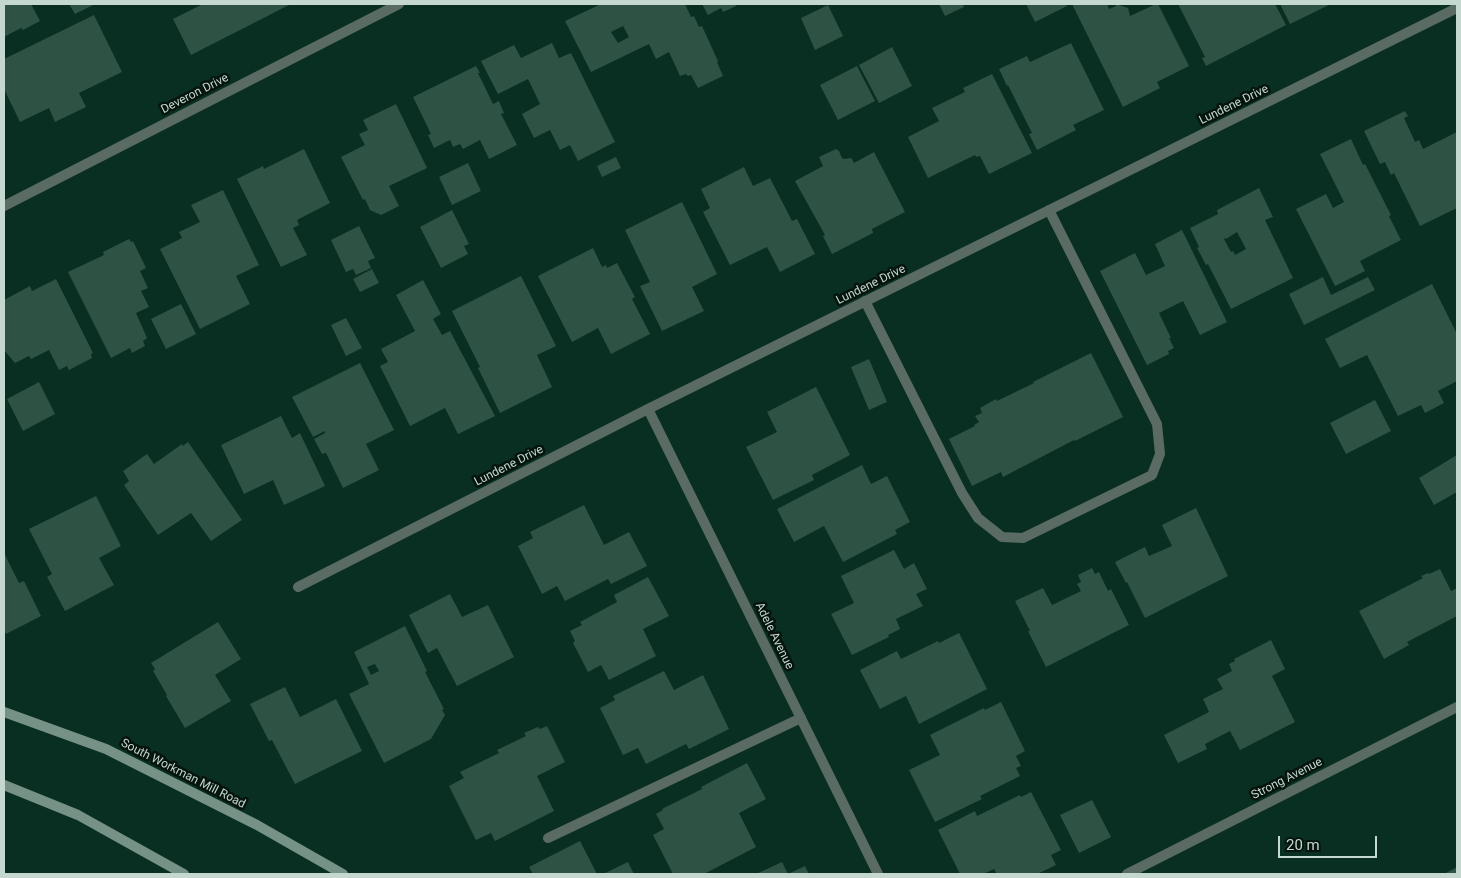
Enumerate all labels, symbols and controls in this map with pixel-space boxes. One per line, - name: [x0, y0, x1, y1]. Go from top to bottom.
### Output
- street label: Deveron Drive: [159, 71, 231, 117]
- street label: Lundene Drive: [1197, 82, 1271, 128]
- street label: Lundene Drive: [834, 262, 908, 308]
- street label: Lundene Drive: [472, 442, 546, 490]
- street label: Adele Avenue: [752, 600, 796, 672]
- street label: South Workman Mill Road: [118, 736, 248, 812]
- street label: Strong Avenue: [1249, 755, 1325, 803]
- scale bar: [1281, 826, 1380, 858]
- text: 20 m: [1286, 836, 1320, 854]

